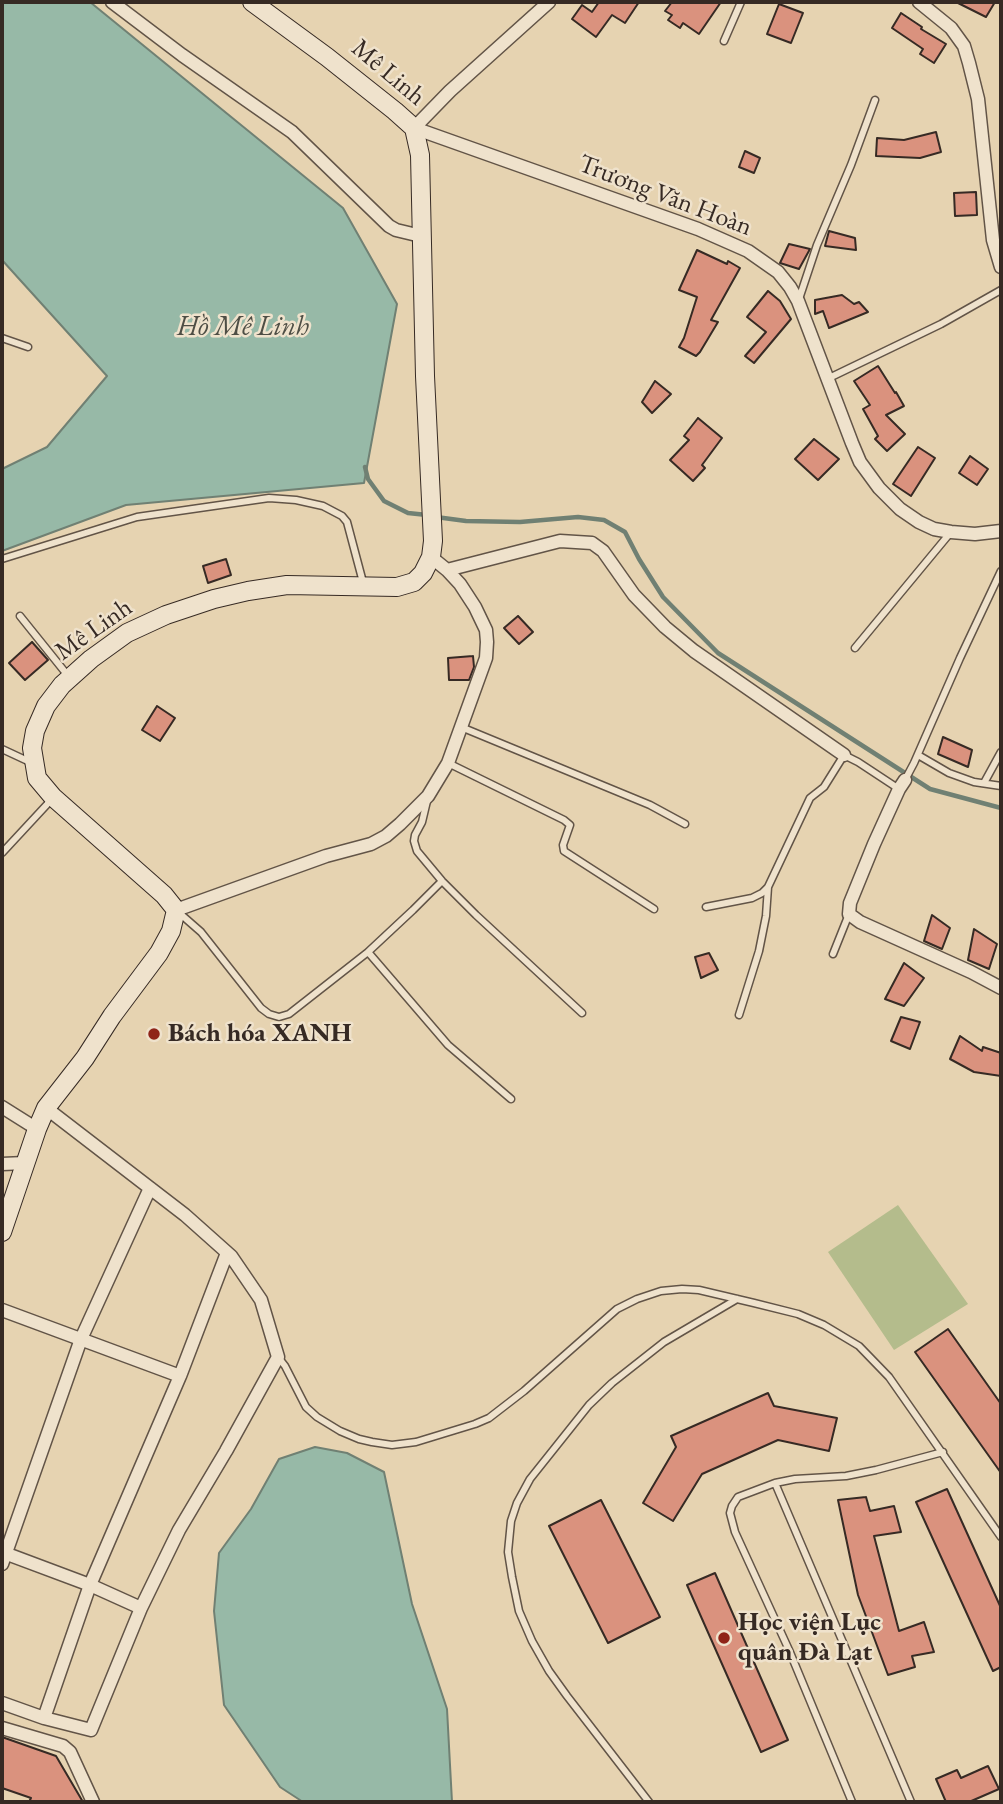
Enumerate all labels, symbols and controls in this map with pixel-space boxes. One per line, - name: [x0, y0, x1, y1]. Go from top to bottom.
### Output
- street label: Mê Linh: [345, 33, 431, 113]
- street label: Trương Văn Hoàn: [574, 149, 756, 243]
- water label: Hồ Mê Linh: [177, 310, 309, 344]
- street label: Mê Linh: [49, 592, 139, 668]
- place label: Bách hóa XANH: [168, 1018, 352, 1050]
- marker: Bách hóa XANH: [146, 1026, 162, 1042]
- place label: Học viện Lục quân Đà Lạt: [738, 1607, 881, 1668]
- marker: Học viện Lục quân Đà Lạt: [716, 1630, 732, 1646]

